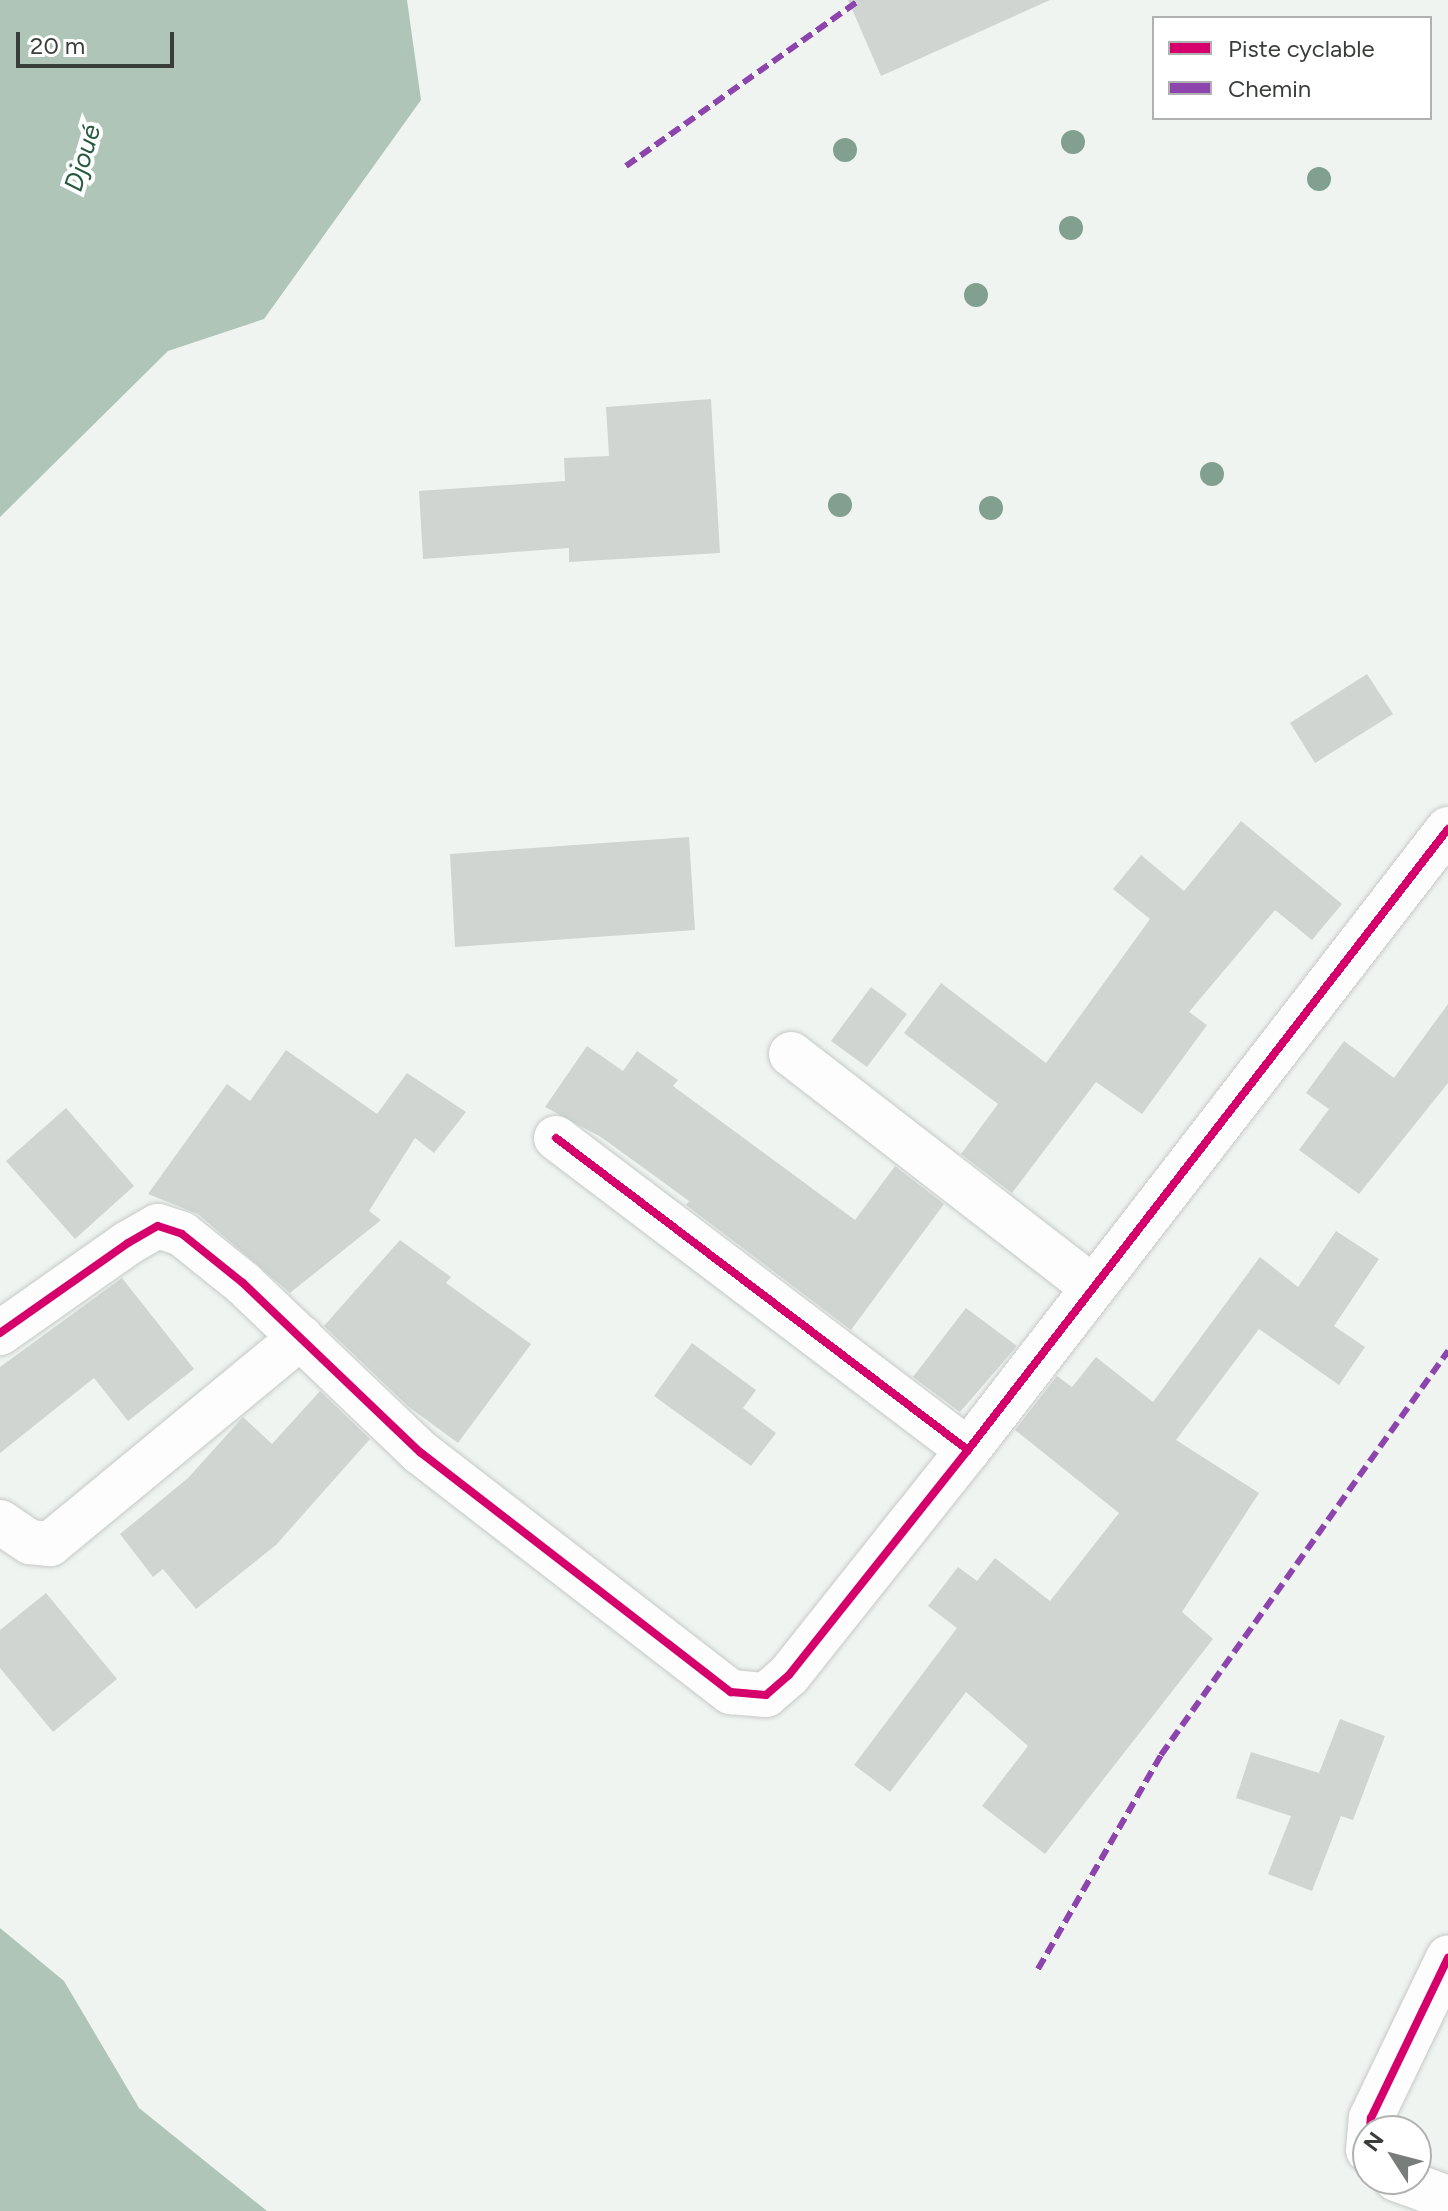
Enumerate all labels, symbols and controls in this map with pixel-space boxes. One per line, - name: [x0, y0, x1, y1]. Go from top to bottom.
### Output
- scale bar: [20, 16, 178, 66]
- legend: [1152, 16, 1432, 120]
- text: 20 m: [30, 31, 85, 60]
- text: Piste cyclable: [1228, 34, 1375, 63]
- text: Chemin: [1228, 74, 1311, 103]
- water label: Djoué: [58, 121, 108, 195]
- north arrow: [1352, 2115, 1432, 2195]
- text: N: [1358, 2127, 1390, 2157]

